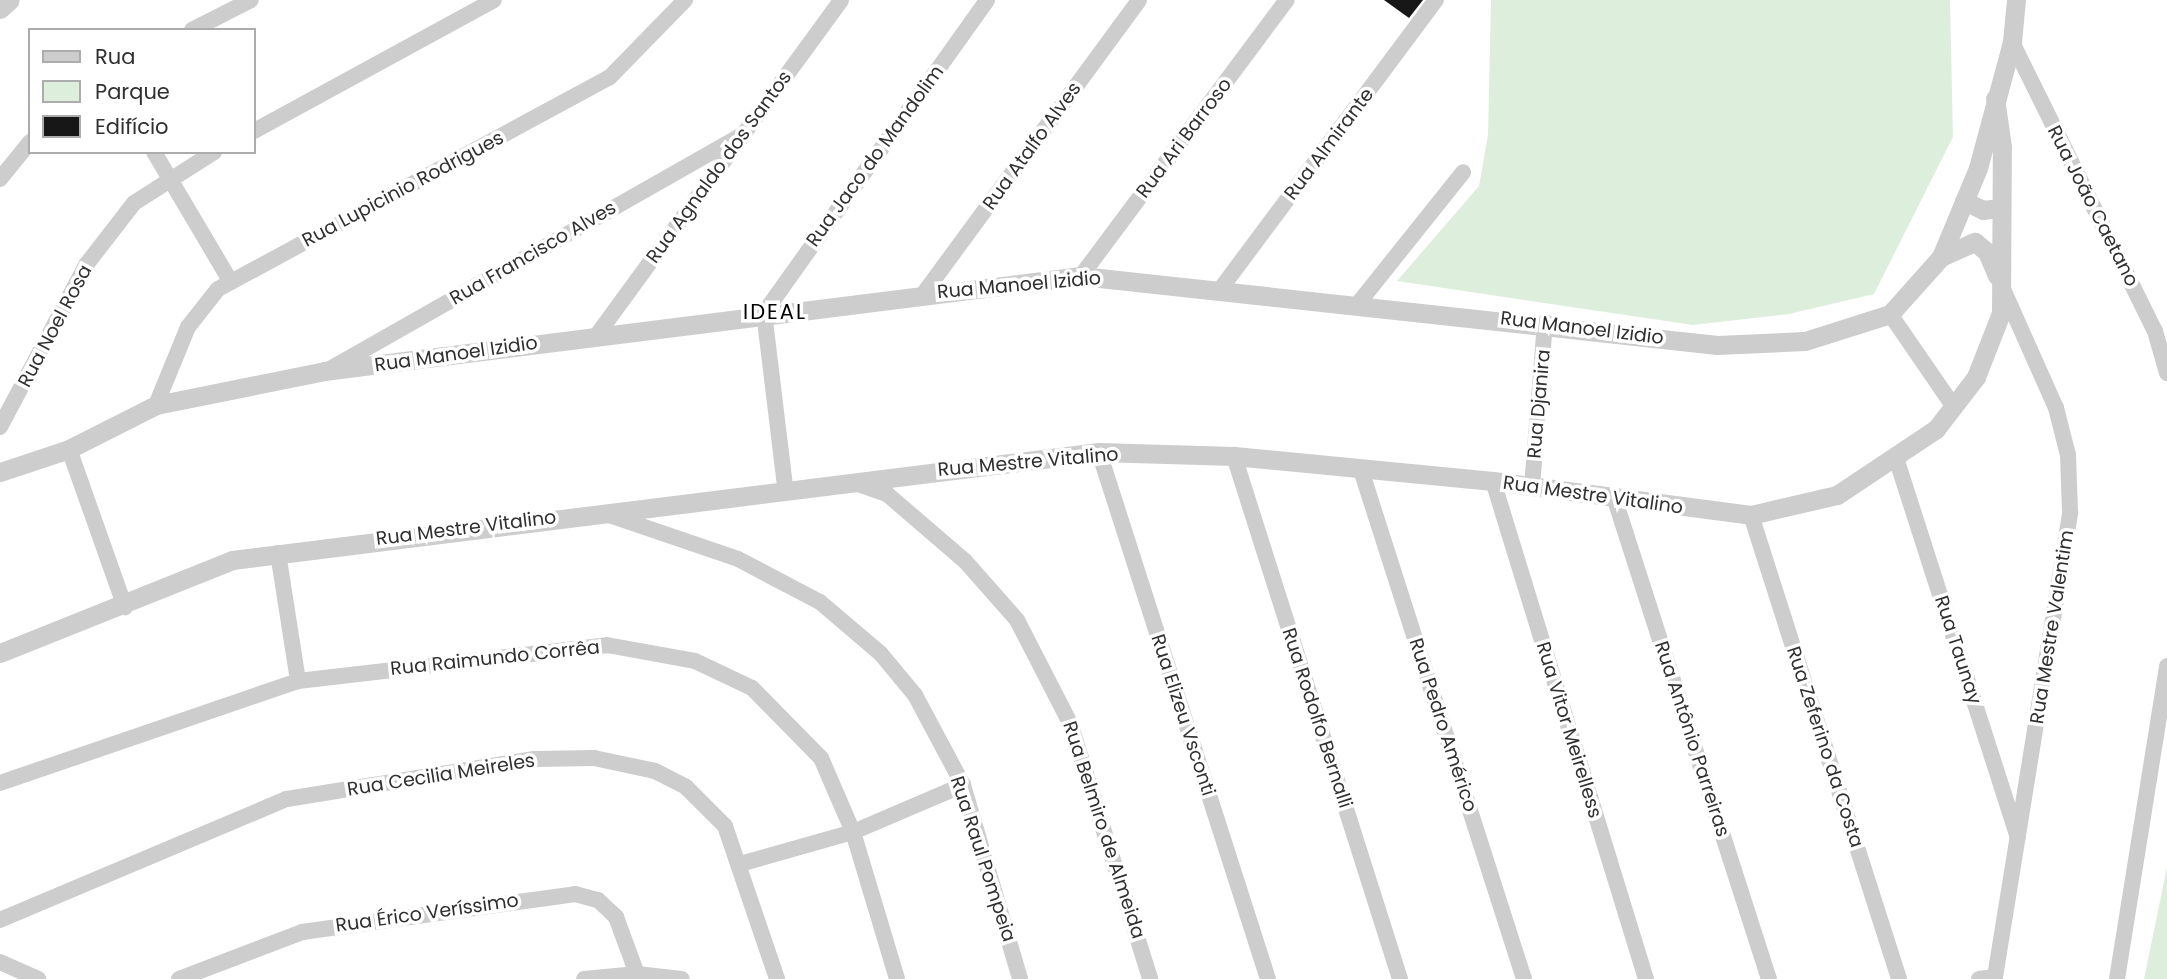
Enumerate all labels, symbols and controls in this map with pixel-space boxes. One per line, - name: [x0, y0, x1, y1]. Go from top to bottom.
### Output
- legend: [28, 28, 256, 154]
- text: Rua: [95, 42, 135, 71]
- street label: Rua Jaco do Mandolim: [802, 61, 948, 251]
- street label: Rua Agnaldo dos Santos: [642, 66, 796, 268]
- street label: Rua Ari Barroso: [1132, 74, 1236, 202]
- text: Parque: [95, 77, 170, 106]
- street label: Rua Atalfo Alves: [978, 78, 1086, 214]
- street label: Rua Almirante: [1280, 84, 1378, 204]
- text: Edifício: [95, 112, 169, 141]
- street label: Rua João Caetano: [2043, 122, 2143, 290]
- street label: Rua Lupicinio Rodrigues: [298, 126, 508, 252]
- street label: Rua Francisco Alves: [446, 196, 620, 310]
- street label: Rua Noel Rosa: [13, 261, 97, 391]
- street label: Rua Manoel Izidio: [936, 266, 1102, 304]
- district label: IDEAL: [744, 299, 806, 325]
- street label: Rua Manoel Izidio: [1499, 307, 1665, 349]
- street label: Rua Manoel Izidio: [373, 331, 539, 377]
- street label: Rua Djanira: [1523, 349, 1555, 459]
- street label: Rua Mestre Vitalino: [937, 443, 1119, 481]
- street label: Rua Mestre Vitalino: [1502, 471, 1684, 519]
- street label: Rua Mestre Vitalino: [375, 506, 557, 550]
- street label: Rua Mestre Valentim: [2025, 528, 2079, 726]
- street label: Rua Taunay: [1930, 593, 1986, 707]
- street label: Rua Rodolfo Bernalli: [1277, 625, 1357, 811]
- street label: Rua Elizeu Vsconti: [1146, 631, 1220, 799]
- street label: Rua Pedro Américo: [1404, 635, 1482, 815]
- street label: Rua Raimundo Corrêa: [389, 636, 601, 680]
- street label: Rua Antônio Parreiras: [1650, 638, 1734, 840]
- street label: Rua Vitor Meirelless: [1531, 639, 1607, 821]
- street label: Rua Zeferino da Costa: [1782, 644, 1868, 850]
- street label: Rua Belmiro de Almeida: [1058, 718, 1150, 942]
- street label: Rua Cecilia Meireles: [346, 749, 536, 801]
- street label: Rua Raul Pompeia: [945, 773, 1021, 945]
- street label: Rua Érico Veríssimo: [334, 889, 520, 937]

